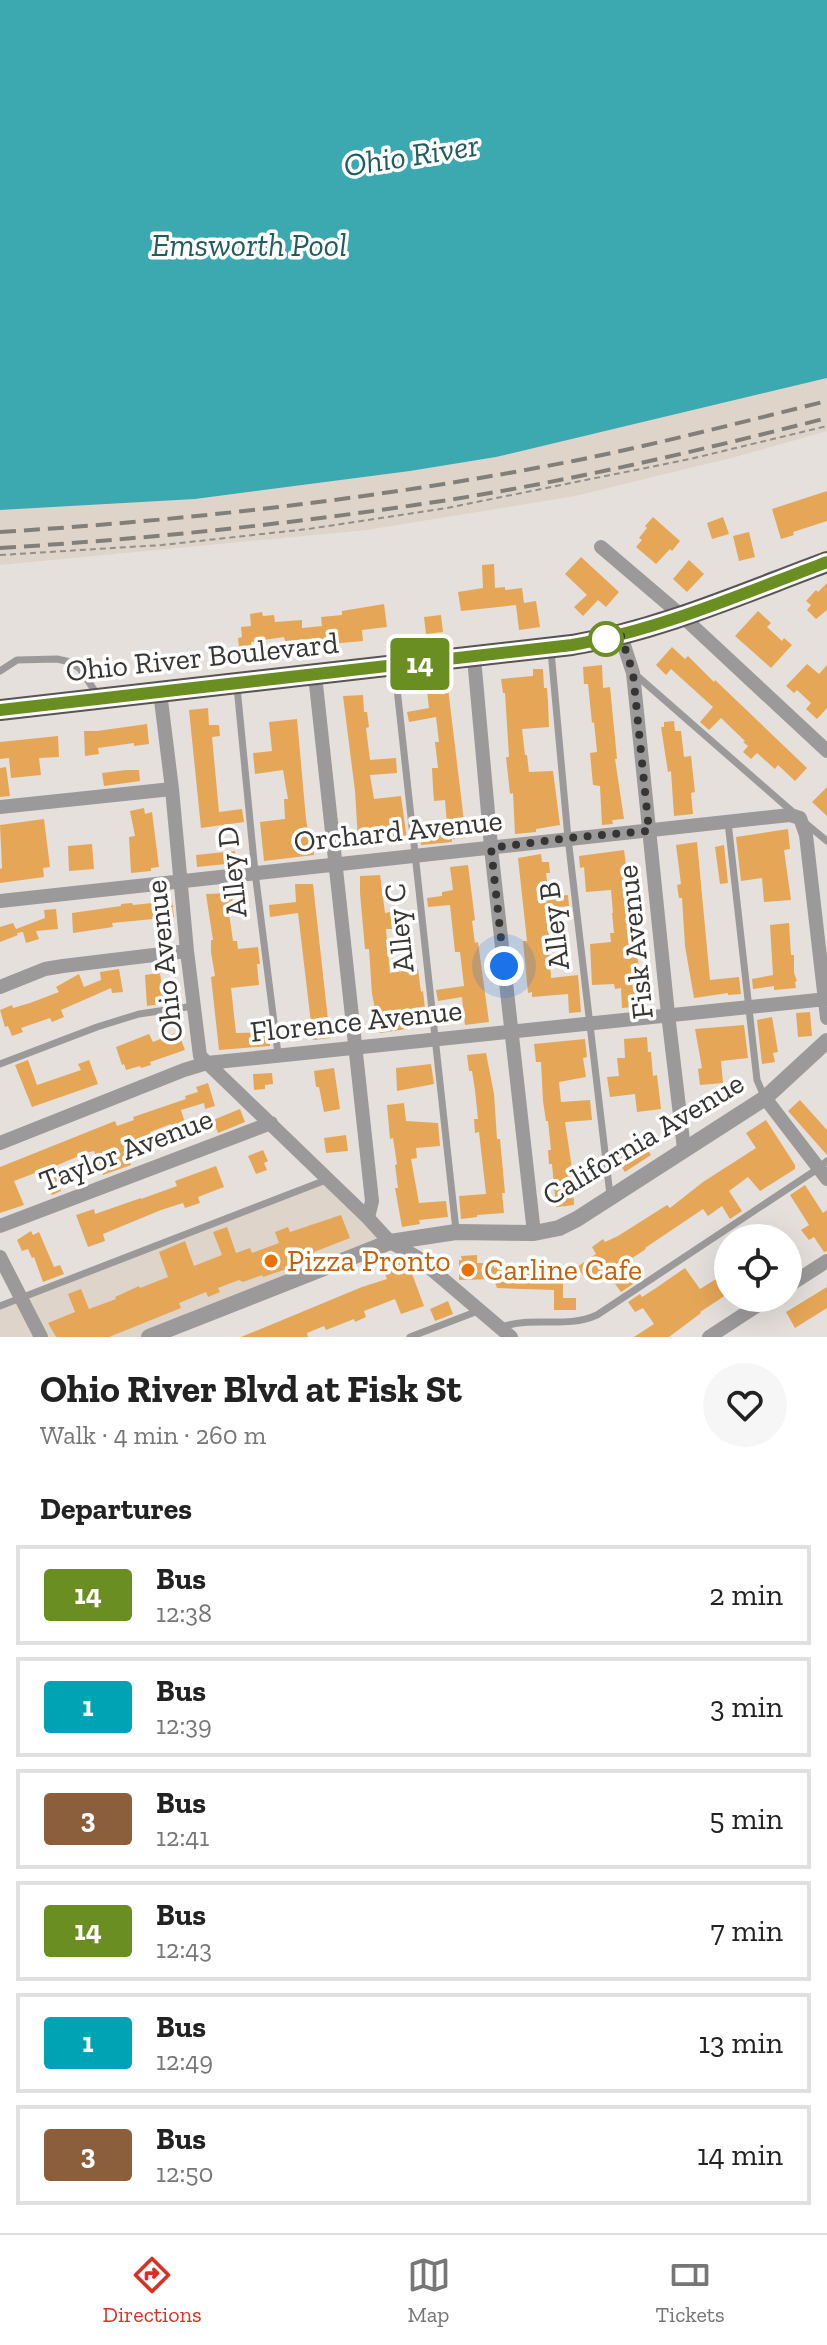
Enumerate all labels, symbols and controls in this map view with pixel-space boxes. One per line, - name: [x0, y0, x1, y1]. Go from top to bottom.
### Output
- water label: Ohio River: [341, 125, 482, 184]
- water label: Emsworth Pool: [151, 226, 347, 264]
- unlabelled marker: [589, 622, 623, 656]
- street label: Ohio River Boulevard: [64, 625, 341, 689]
- line badge: 14: [384, 638, 456, 690]
- text: 14: [406, 647, 434, 680]
- street label: Orchard Avenue: [292, 802, 504, 860]
- street label: Alley D: [209, 825, 255, 919]
- street label: Fisk Avenue: [609, 863, 661, 1021]
- street label: Ohio Avenue: [138, 878, 190, 1044]
- street label: Alley B: [531, 880, 577, 972]
- street label: Alley C: [376, 881, 422, 975]
- your location: [484, 946, 524, 986]
- street label: Florence Avenue: [248, 992, 464, 1050]
- street label: California Avenue: [536, 1065, 750, 1213]
- street label: Taylor Avenue: [34, 1100, 218, 1200]
- map controls: [714, 1224, 802, 1312]
- button: locate: [714, 1224, 802, 1312]
- place label: Pizza Pronto: [287, 1243, 451, 1279]
- marker: Pizza Pronto: [262, 1252, 280, 1270]
- place label: Carline Cafe: [484, 1252, 642, 1288]
- marker: Carline Cafe: [459, 1261, 477, 1279]
- button: heart: [703, 1363, 787, 1447]
- text: Ohio River Blvd at Fisk St: [40, 1366, 462, 1412]
- text: Walk · 4 min · 260 m: [40, 1419, 266, 1451]
- text: Departures: [40, 1491, 192, 1527]
- text: Bus: [156, 1561, 206, 1597]
- text: 2 min: [709, 1577, 783, 1613]
- text: 14: [74, 1578, 102, 1611]
- text: 12:38: [156, 1597, 212, 1629]
- text: Bus: [156, 1673, 206, 1709]
- text: 3 min: [710, 1689, 783, 1725]
- text: 1: [82, 1690, 94, 1723]
- text: 12:39: [156, 1709, 212, 1741]
- text: Bus: [156, 1785, 206, 1821]
- text: 5 min: [709, 1801, 783, 1837]
- text: 3: [81, 1802, 95, 1835]
- text: 12:41: [156, 1821, 209, 1853]
- text: Bus: [156, 1897, 206, 1933]
- text: 7 min: [711, 1913, 783, 1949]
- text: 14: [74, 1914, 102, 1947]
- text: 12:43: [156, 1933, 212, 1965]
- text: Bus: [156, 2009, 206, 2045]
- text: 13 min: [698, 2025, 783, 2061]
- text: 1: [82, 2026, 94, 2059]
- text: 12:49: [156, 2045, 213, 2077]
- text: Bus: [156, 2121, 206, 2157]
- text: 14 min: [697, 2137, 783, 2173]
- text: 3: [81, 2138, 95, 2171]
- text: 12:50: [156, 2157, 214, 2189]
- tab: Directions: [102, 2253, 202, 2328]
- tab: Map: [407, 2253, 451, 2328]
- tab: Tickets: [655, 2253, 725, 2328]

